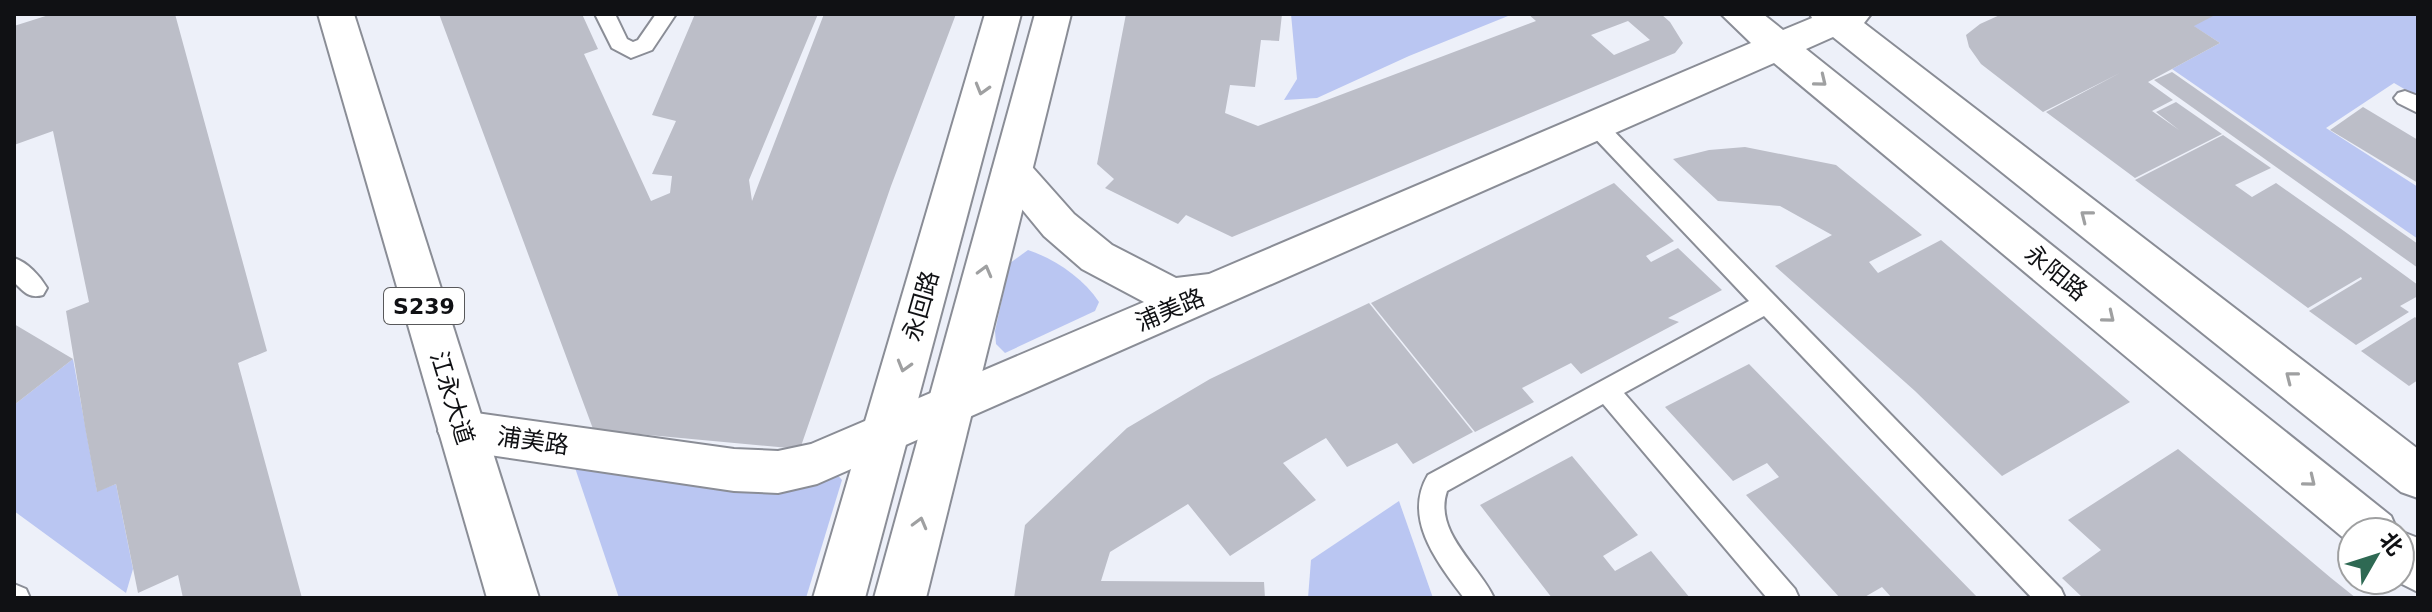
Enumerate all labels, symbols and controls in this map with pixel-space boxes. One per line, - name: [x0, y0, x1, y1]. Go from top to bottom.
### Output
- one-way arrow: [1812, 71, 1826, 86]
- one-way arrow: [974, 82, 991, 96]
- one-way arrow: [2080, 212, 2095, 226]
- street label: 永阳路: [2019, 239, 2093, 307]
- one-way arrow: [976, 265, 993, 279]
- street label: 永回路: [898, 268, 944, 344]
- street label: 浦美路: [1131, 283, 1209, 337]
- road number: S239: [384, 288, 464, 324]
- one-way arrow: [2100, 307, 2115, 321]
- street label: 江永大道: [425, 348, 479, 448]
- one-way arrow: [897, 359, 913, 373]
- one-way arrow: [2285, 372, 2300, 386]
- street label: 浦美路: [495, 422, 571, 460]
- one-way arrow: [2301, 471, 2316, 486]
- one-way arrow: [910, 516, 927, 530]
- north arrow: [2336, 516, 2416, 596]
- text: 北: [2375, 527, 2408, 560]

